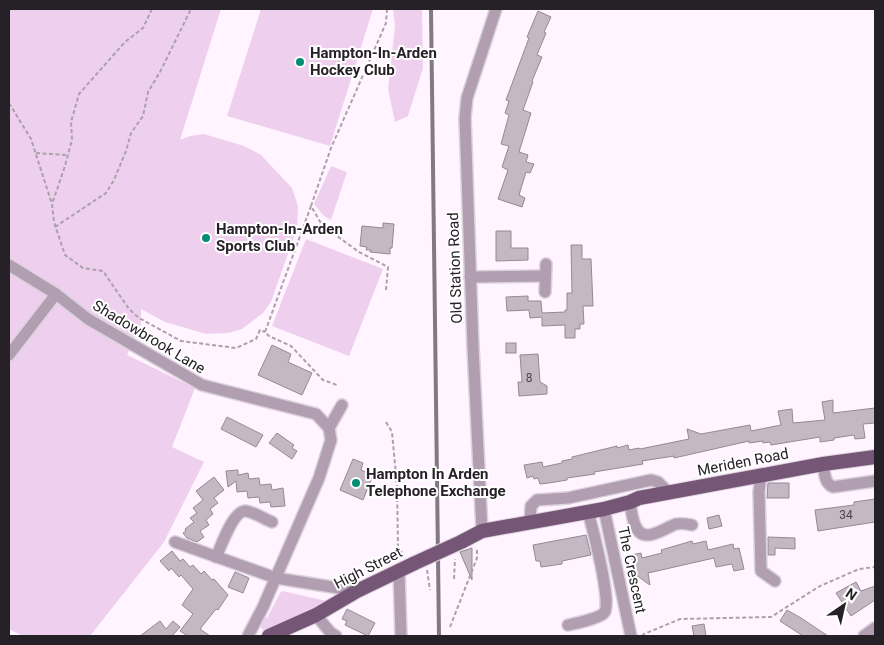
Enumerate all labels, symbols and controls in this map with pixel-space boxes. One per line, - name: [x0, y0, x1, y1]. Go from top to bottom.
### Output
- place label: Hampton-In-Arden Hockey Club: [310, 44, 437, 79]
- marker: Hampton-In-Arden Hockey Club: [294, 56, 306, 68]
- street label: Old Station Road: [444, 212, 466, 324]
- place label: Hampton-In-Arden Sports Club: [216, 220, 343, 255]
- marker: Hampton-In-Arden Sports Club: [200, 232, 212, 244]
- street label: Shadowbrook Lane: [90, 296, 208, 378]
- house number: 8: [526, 371, 533, 385]
- street label: Meriden Road: [696, 444, 790, 480]
- place label: Hampton In Arden Telephone Exchange: [366, 465, 506, 500]
- marker: Hampton In Arden Telephone Exchange: [350, 477, 362, 489]
- house number: 34: [839, 508, 853, 522]
- street label: The Crescent: [614, 525, 650, 615]
- street label: High Street: [331, 543, 405, 593]
- north arrow: [819, 580, 869, 630]
- text: N: [843, 585, 860, 604]

